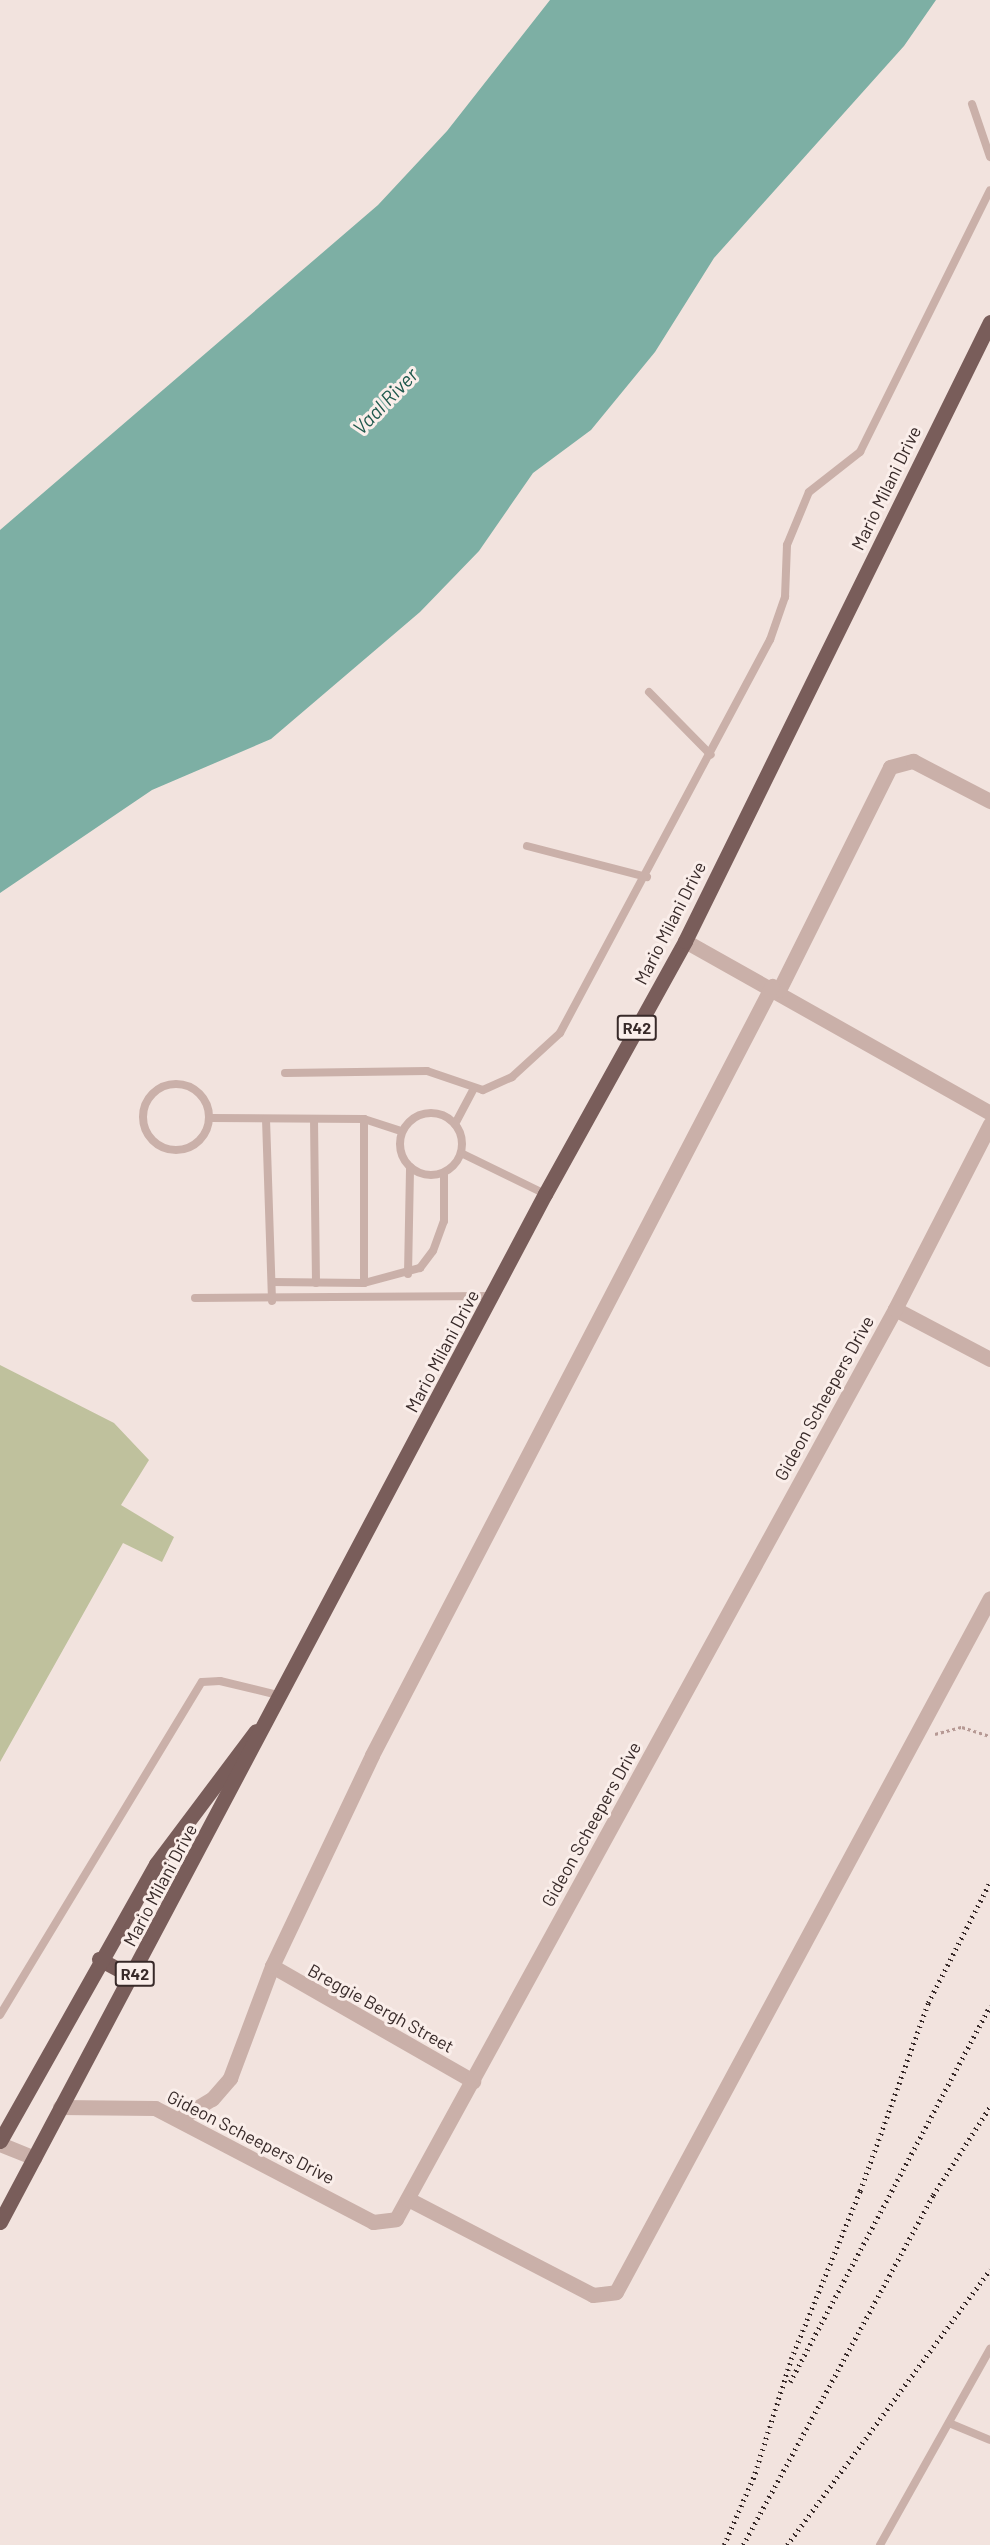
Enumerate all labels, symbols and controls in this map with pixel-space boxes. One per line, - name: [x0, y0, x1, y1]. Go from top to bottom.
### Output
- water label: Vaal River: [347, 363, 423, 439]
- street label: Mario Milani Drive: [847, 422, 925, 554]
- street label: Mario Milani Drive: [630, 858, 710, 988]
- road number: R42: [616, 1015, 658, 1041]
- street label: Mario Milani Drive: [401, 1286, 483, 1416]
- street label: Gideon Scheepers Drive: [770, 1312, 878, 1484]
- street label: Gideon Scheepers Drive: [537, 1738, 645, 1910]
- street label: Mario Milani Drive: [119, 1820, 201, 1950]
- street label: Breggie Bergh Street: [304, 1959, 458, 2057]
- road number: R42: [114, 1961, 156, 1987]
- street label: Gideon Scheepers Drive: [164, 2085, 338, 2189]

